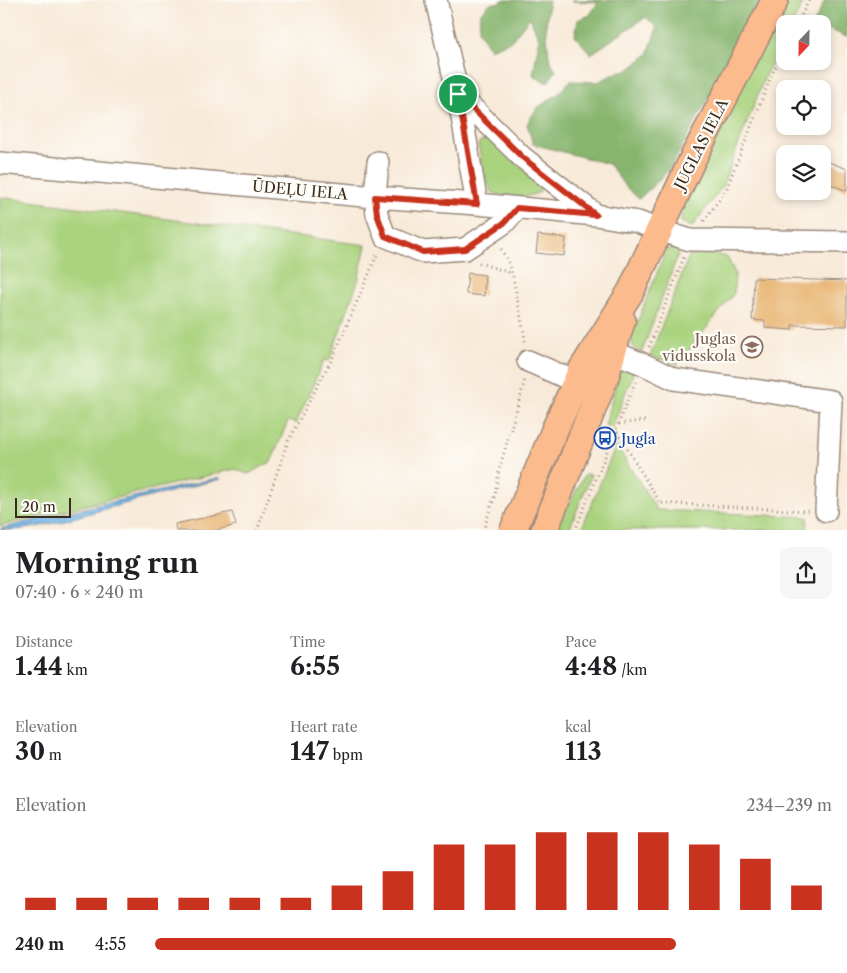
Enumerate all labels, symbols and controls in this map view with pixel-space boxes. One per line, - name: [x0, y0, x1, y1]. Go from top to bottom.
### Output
- north arrow: [776, 15, 831, 70]
- map controls: [776, 15, 831, 200]
- pin: [437, 73, 479, 115]
- icon: arrive: [444, 80, 472, 108]
- button: locate: [776, 80, 831, 135]
- street label: JUGLAS IELA: [669, 94, 733, 195]
- button: layers: [776, 145, 831, 200]
- street label: ŪDEĻU IELA: [251, 176, 350, 204]
- place label: Juglas vidusskola: [661, 329, 736, 365]
- school or university icon: Juglas vidusskola: [740, 335, 764, 359]
- bus stop icon: Jugla: [593, 426, 617, 450]
- place label: Jugla: [619, 429, 656, 448]
- scale bar: [15, 496, 71, 519]
- text: 20 m: [22, 498, 56, 516]
- text: Morning run: [15, 546, 199, 580]
- button: share: [780, 547, 832, 599]
- text: 07:40 · 6 × 240 m: [15, 582, 143, 602]
- text: Distance: [15, 633, 73, 651]
- text: Time: [290, 633, 325, 651]
- text: Pace: [565, 633, 597, 651]
- text: 1.44: [15, 651, 63, 682]
- text: 6:55: [290, 651, 340, 682]
- text: 4:48: [565, 651, 617, 682]
- text: km: [63, 661, 88, 679]
- text: /km: [617, 661, 647, 679]
- text: Elevation: [15, 718, 78, 736]
- text: Heart rate: [290, 718, 357, 736]
- text: kcal: [565, 718, 591, 736]
- text: 30: [15, 736, 45, 767]
- text: 147: [290, 736, 329, 767]
- text: 113: [565, 736, 602, 767]
- text: m: [45, 746, 62, 764]
- text: bpm: [329, 746, 363, 764]
- text: Elevation: [15, 795, 86, 815]
- text: 234–239 m: [746, 795, 832, 815]
- text: 240 m: [15, 934, 64, 954]
- text: 4:55: [95, 934, 126, 954]

